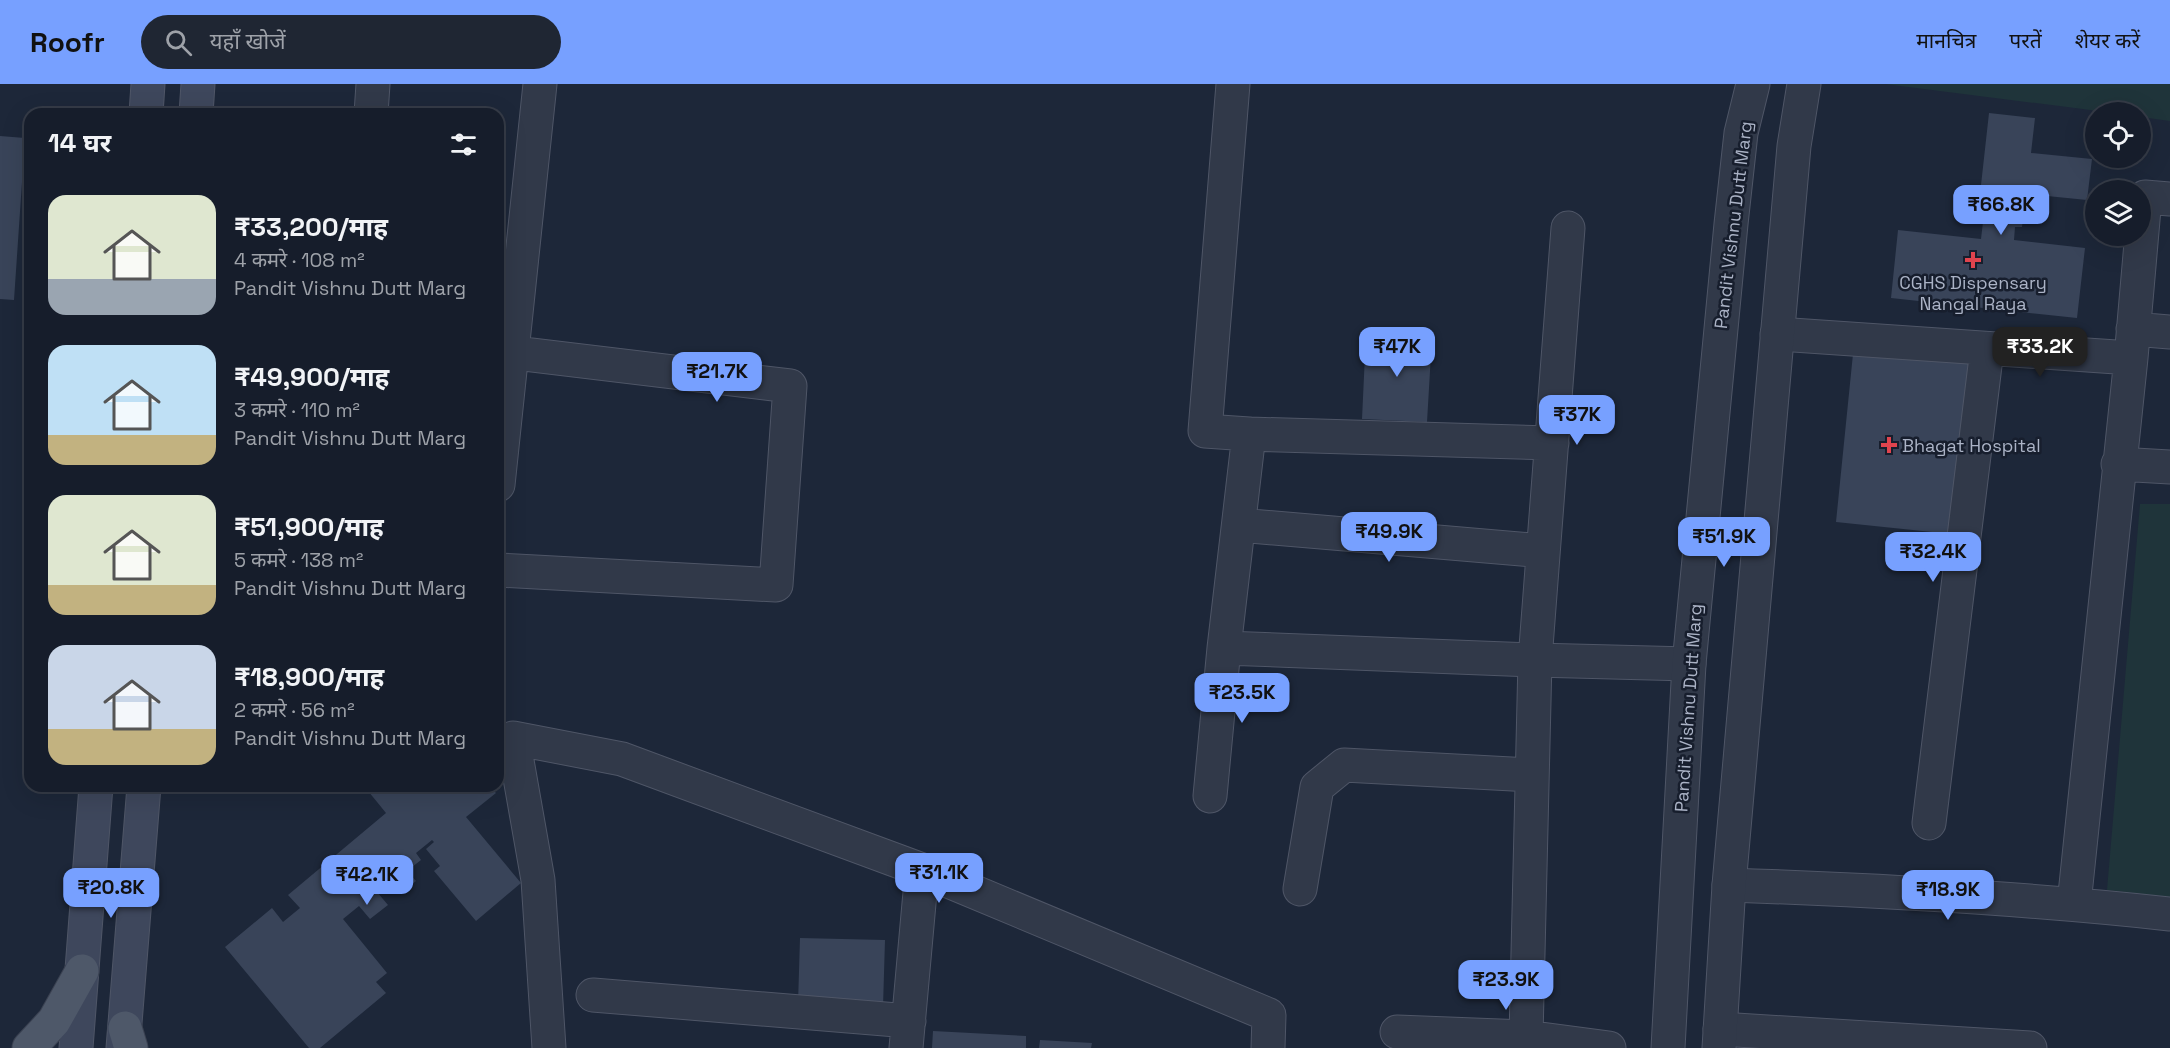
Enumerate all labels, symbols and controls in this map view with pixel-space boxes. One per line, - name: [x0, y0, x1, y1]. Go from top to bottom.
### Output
- search box: [141, 15, 561, 69]
- text: Roofr: [30, 24, 105, 60]
- icon: search: [162, 26, 195, 59]
- text: यहाँ खोजें: [210, 27, 286, 55]
- text: मानचित्र: [1916, 27, 1976, 54]
- text: परतें: [2009, 27, 2042, 54]
- text: शेयर करें: [2075, 27, 2140, 54]
- map controls: [2085, 102, 2151, 246]
- button: locate: [2085, 102, 2151, 168]
- street label: Pandit Vishnu Dutt Marg: [1709, 120, 1757, 330]
- text: 14 घर: [48, 126, 111, 160]
- icon: filters: [447, 128, 480, 161]
- button: layers: [2085, 180, 2151, 246]
- pin: ₹66.8K: [1952, 185, 2050, 236]
- text: ₹66.8K: [1967, 191, 2035, 217]
- text: ₹33,200/माह: [234, 210, 388, 244]
- icon: home: [96, 219, 168, 291]
- text: 4 कमरे · 108 m²: [234, 247, 364, 273]
- marker: CGHS Dispensary Nangal Raya: [1964, 251, 1982, 269]
- place label: CGHS Dispensary Nangal Raya: [1899, 271, 2047, 315]
- text: Pandit Vishnu Dutt Marg: [234, 275, 466, 301]
- pin: ₹47K: [1361, 327, 1433, 378]
- pin: ₹33.2K: [1991, 327, 2089, 378]
- text: ₹47K: [1373, 333, 1421, 359]
- text: ₹33.2K: [2006, 333, 2074, 359]
- pin: ₹21.7K: [668, 352, 766, 403]
- text: ₹21.7K: [686, 358, 748, 384]
- text: ₹49,900/माह: [234, 360, 389, 394]
- icon: home: [96, 369, 168, 441]
- pin: ₹37K: [1541, 395, 1613, 446]
- text: 3 कमरे · 110 m²: [234, 397, 360, 423]
- text: ₹37K: [1553, 401, 1601, 427]
- text: Pandit Vishnu Dutt Marg: [234, 425, 466, 451]
- place label: Bhagat Hospital: [1902, 434, 2041, 457]
- marker: Bhagat Hospital: [1880, 436, 1898, 454]
- text: ₹51,900/माह: [234, 510, 384, 544]
- pin: ₹49.9K: [1340, 512, 1438, 563]
- pin: ₹51.9K: [1675, 517, 1773, 568]
- text: ₹49.9K: [1355, 518, 1423, 544]
- icon: home: [96, 519, 168, 591]
- text: ₹51.9K: [1692, 523, 1756, 549]
- pin: ₹32.4K: [1884, 532, 1982, 583]
- text: ₹32.4K: [1899, 538, 1967, 564]
- text: 5 कमरे · 138 m²: [234, 547, 363, 573]
- text: Pandit Vishnu Dutt Marg: [234, 575, 466, 601]
- street label: Pandit Vishnu Dutt Marg: [1669, 603, 1707, 813]
- text: ₹18,900/माह: [234, 660, 384, 694]
- icon: home: [96, 669, 168, 741]
- pin: ₹23.5K: [1193, 673, 1291, 724]
- text: ₹23.5K: [1209, 679, 1275, 705]
- text: 2 कमरे · 56 m²: [234, 697, 355, 723]
- text: Pandit Vishnu Dutt Marg: [234, 725, 466, 751]
- pin: ₹31.1K: [890, 853, 988, 904]
- pin: ₹42.1K: [318, 855, 416, 906]
- text: ₹31.1K: [909, 859, 969, 885]
- text: ₹42.1K: [335, 861, 399, 887]
- pin: ₹20.8K: [62, 868, 160, 919]
- pin: ₹18.9K: [1899, 870, 1997, 921]
- text: ₹20.8K: [77, 874, 145, 900]
- text: ₹18.9K: [1916, 876, 1980, 902]
- pin: ₹23.9K: [1457, 960, 1555, 1011]
- text: ₹23.9K: [1472, 966, 1540, 992]

